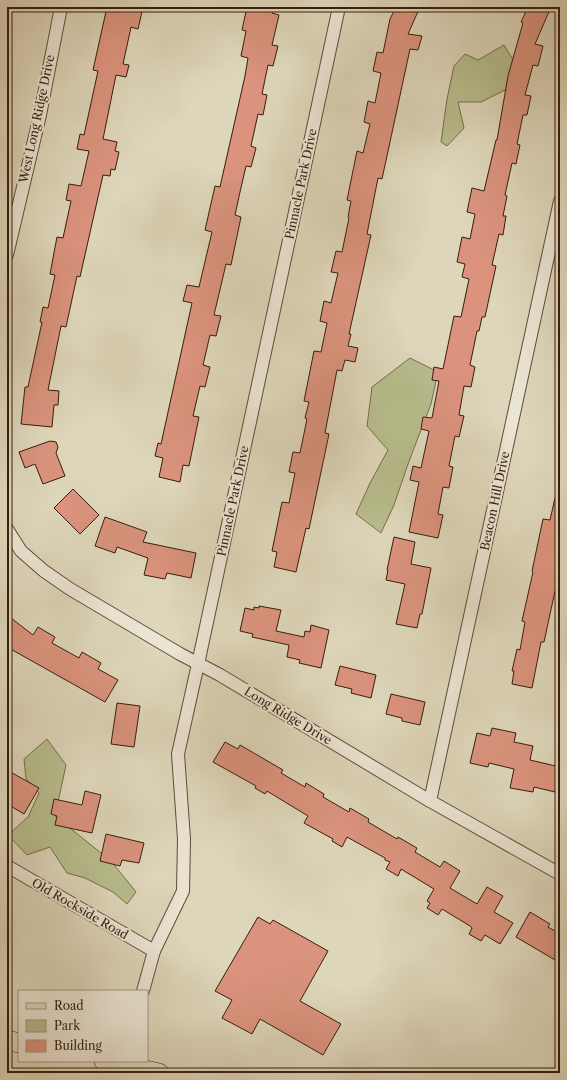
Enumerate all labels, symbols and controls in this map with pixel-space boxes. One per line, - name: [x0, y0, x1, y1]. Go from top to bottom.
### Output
- street label: West Long Ridge Drive: [15, 53, 58, 185]
- street label: Pinnacle Park Drive: [281, 127, 320, 241]
- street label: Pinnacle Park Drive: [213, 444, 252, 558]
- street label: Beacon Hill Drive: [477, 450, 512, 552]
- street label: Long Ridge Drive: [242, 684, 335, 748]
- street label: Old Rockside Road: [29, 875, 132, 943]
- legend: [18, 990, 148, 1062]
- text: Road: [54, 998, 84, 1013]
- text: Park: [54, 1018, 81, 1033]
- text: Building: [54, 1038, 102, 1053]

